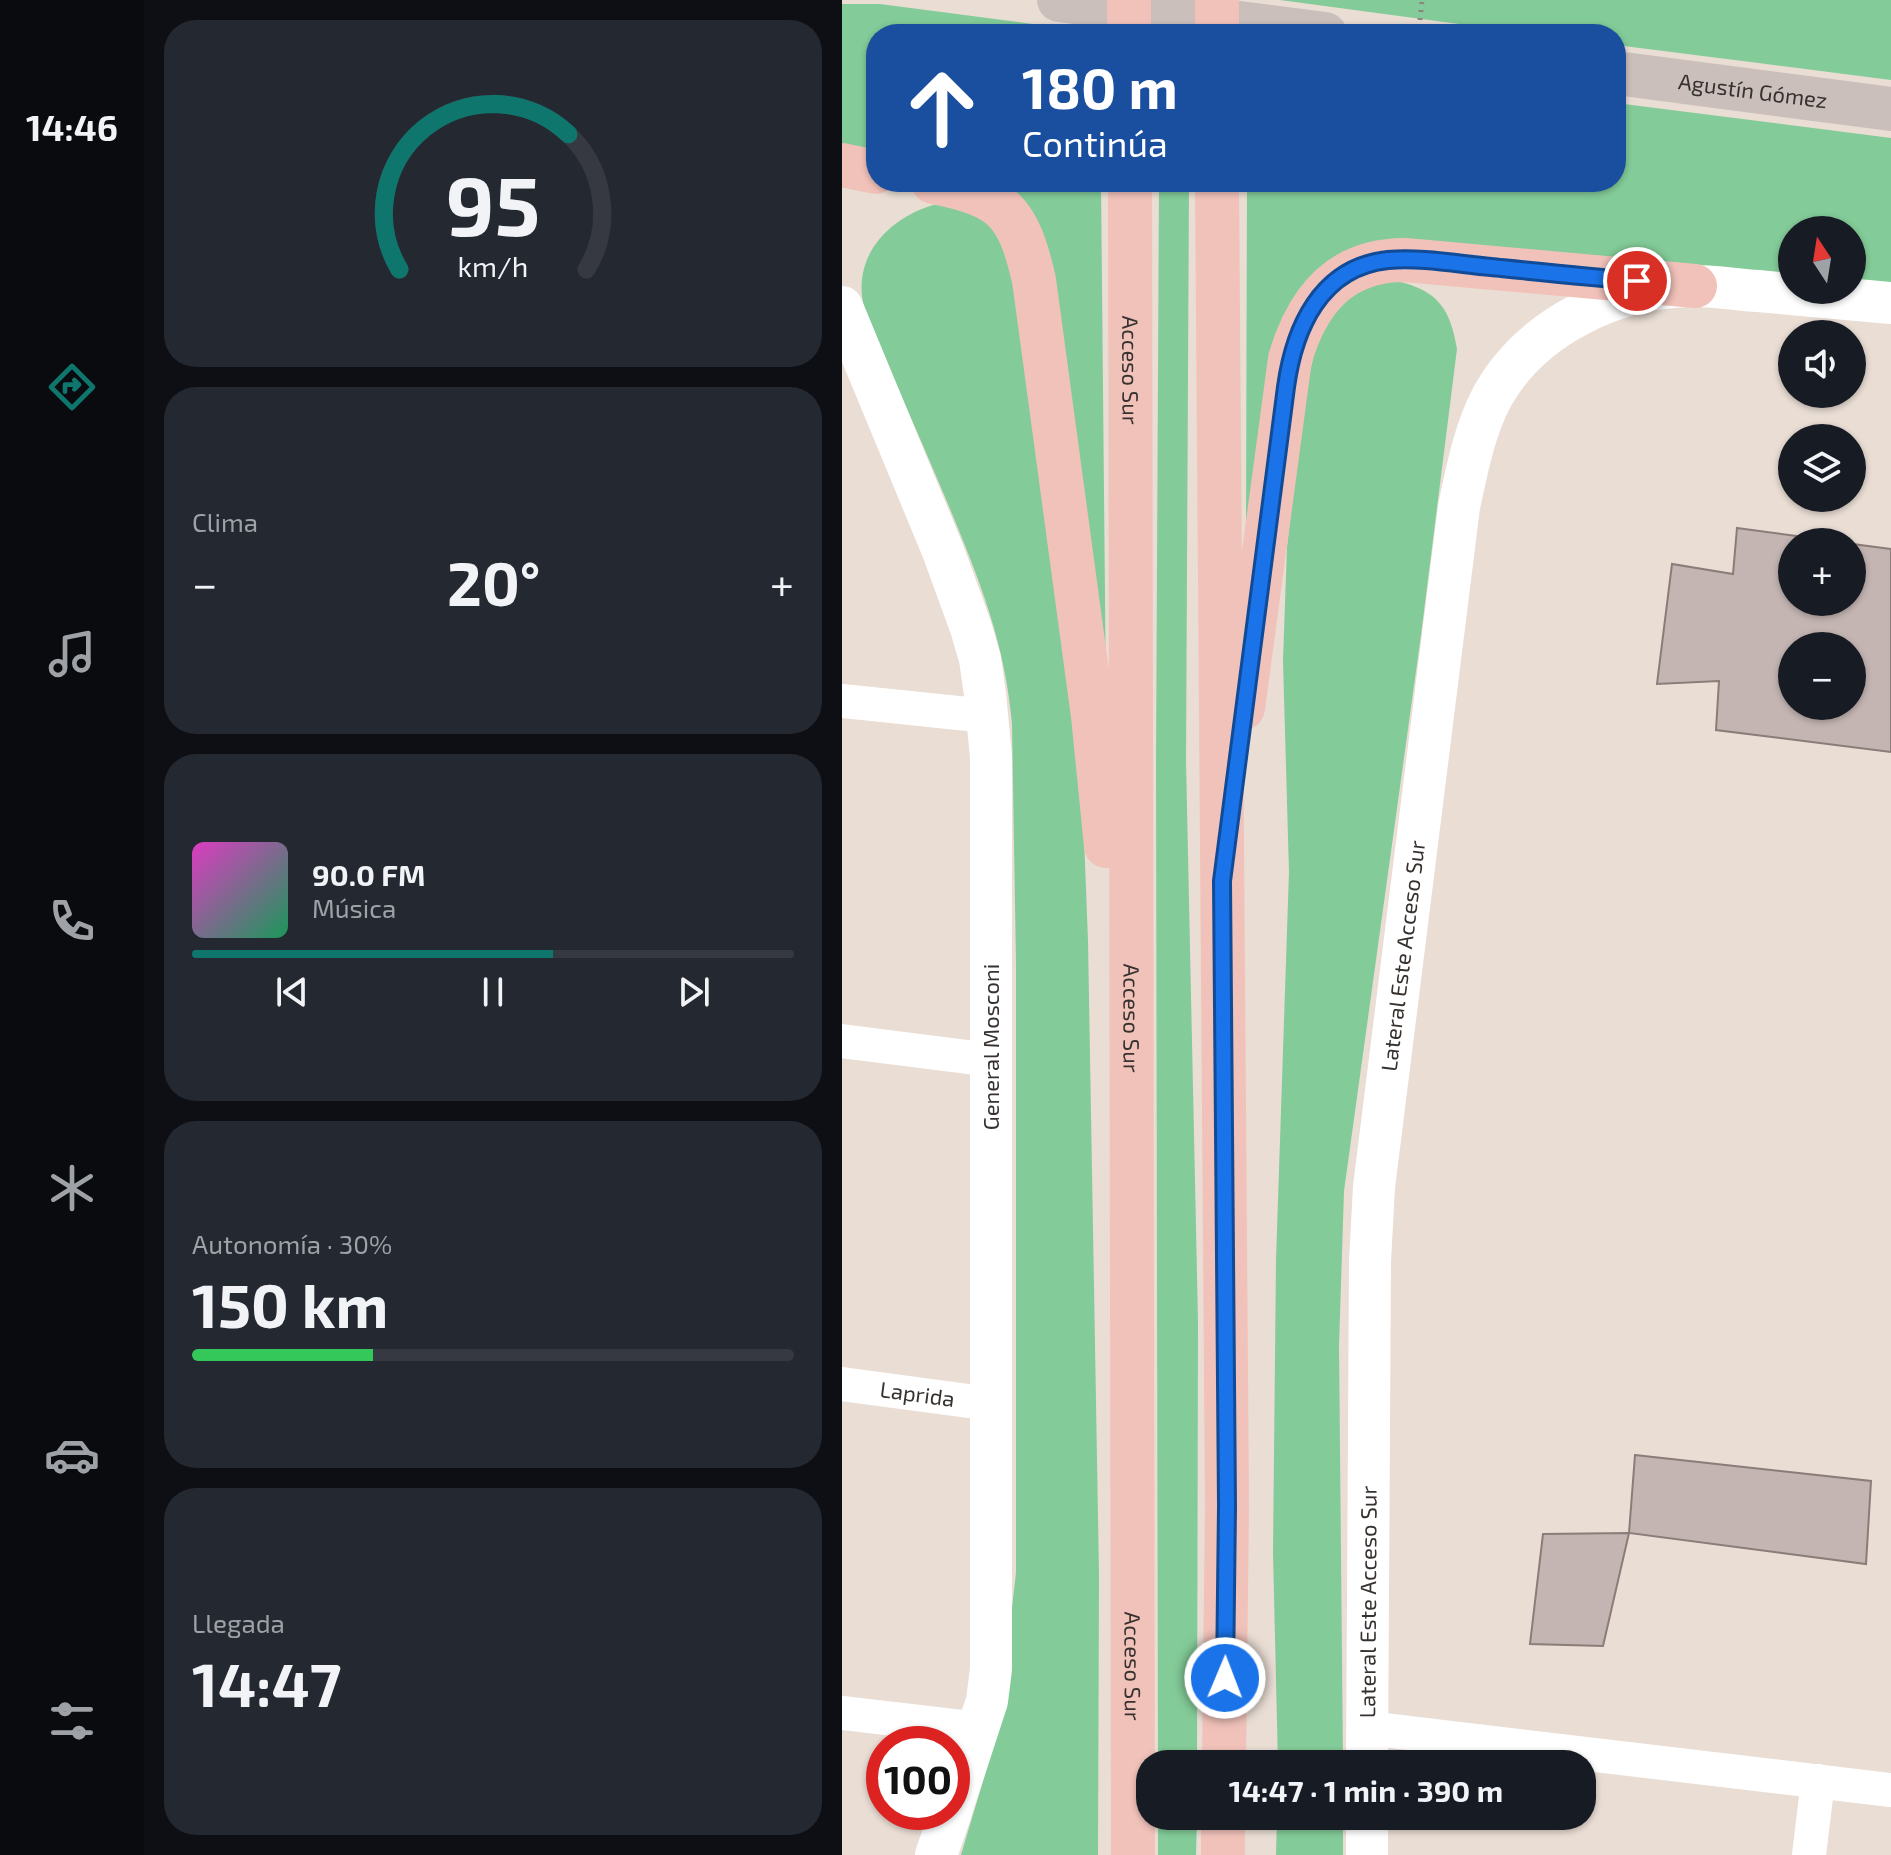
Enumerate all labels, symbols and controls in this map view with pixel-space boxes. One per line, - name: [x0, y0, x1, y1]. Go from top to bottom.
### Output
- text: 180 m: [1022, 53, 1178, 120]
- icon: ahead: [890, 56, 994, 160]
- street label: Agustín Gómez: [1677, 67, 1829, 113]
- text: 14:46: [26, 105, 118, 148]
- text: Continúa: [1022, 121, 1168, 164]
- text: 95: [445, 152, 541, 252]
- north arrow: [1778, 216, 1866, 304]
- map controls: [1778, 216, 1866, 720]
- pin: [1603, 247, 1671, 315]
- text: km/h: [458, 248, 528, 283]
- icon: arrive: [1615, 259, 1659, 303]
- street label: Acceso Sur: [1118, 315, 1144, 425]
- button: sound: [1778, 320, 1866, 408]
- icon: directions: [44, 359, 100, 415]
- button: layers: [1778, 424, 1866, 512]
- text: Clima: [192, 506, 258, 537]
- button: +: [1778, 528, 1866, 616]
- text: 20°: [447, 546, 540, 618]
- text: −: [192, 556, 218, 609]
- text: +: [770, 556, 794, 609]
- icon: music: [44, 626, 100, 682]
- button: −: [1778, 632, 1866, 720]
- street label: Lateral Este Acceso Sur: [1375, 839, 1429, 1073]
- text: 90.0 FM: [312, 856, 426, 892]
- text: Música: [312, 892, 396, 923]
- icon: phone: [44, 893, 100, 949]
- street label: Acceso Sur: [1119, 963, 1146, 1073]
- street label: General Mosconi: [977, 964, 1003, 1130]
- icon: previous: [270, 970, 314, 1014]
- icon: pause: [471, 970, 515, 1014]
- icon: next: [672, 970, 716, 1014]
- icon: climate: [44, 1160, 100, 1216]
- text: Autonomía · 30%: [192, 1228, 392, 1259]
- text: 150 km: [192, 1268, 388, 1340]
- street label: Laprida: [878, 1375, 956, 1411]
- icon: car: [44, 1427, 100, 1483]
- street label: Lateral Este Acceso Sur: [1353, 1485, 1381, 1718]
- text: Llegada: [192, 1607, 285, 1638]
- street label: Acceso Sur: [1121, 1611, 1147, 1721]
- position arrow: [1183, 1636, 1267, 1720]
- text: 14:47: [192, 1647, 341, 1719]
- icon: filters: [44, 1693, 100, 1749]
- speed limit sign: 100: [866, 1726, 970, 1830]
- text: 14:47 · 1 min · 390 m: [1229, 1772, 1503, 1808]

